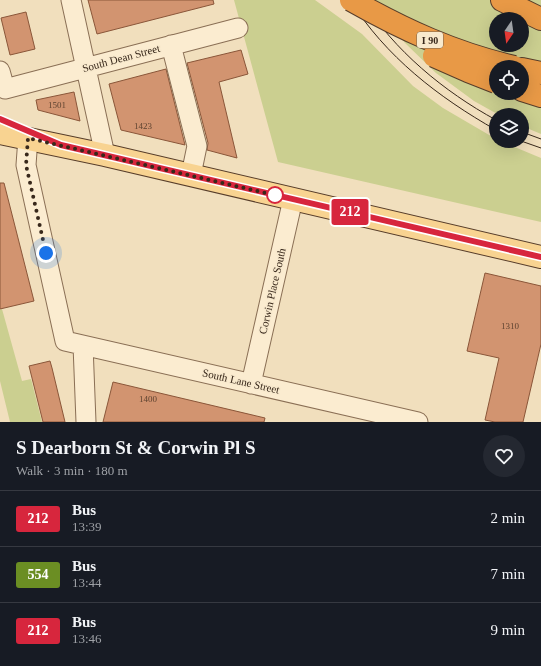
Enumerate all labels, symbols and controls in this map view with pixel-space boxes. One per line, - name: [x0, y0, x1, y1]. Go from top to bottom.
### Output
- north arrow: [489, 12, 529, 52]
- map controls: [489, 12, 529, 148]
- road number: I 90: [417, 32, 443, 48]
- street label: South Dean Street: [81, 42, 161, 74]
- button: locate: [489, 60, 529, 100]
- house number: 1501: [48, 100, 66, 110]
- button: layers: [489, 108, 529, 148]
- house number: 1423: [134, 121, 153, 131]
- unlabelled marker: [266, 186, 284, 204]
- line badge: 212: [327, 199, 373, 225]
- text: 212: [340, 204, 361, 219]
- your location: [36, 243, 56, 263]
- street label: Corwin Place South: [256, 246, 288, 335]
- house number: 1310: [501, 321, 520, 331]
- street label: South Lane Street: [201, 366, 281, 396]
- house number: 1400: [139, 394, 158, 404]
- button: heart: [483, 435, 525, 477]
- text: S Dearborn St & Corwin Pl S: [16, 437, 256, 458]
- text: Walk · 3 min · 180 m: [16, 463, 128, 478]
- text: Bus: [72, 502, 96, 518]
- text: 2 min: [490, 510, 525, 526]
- text: 212: [28, 511, 49, 526]
- text: 13:39: [72, 519, 102, 534]
- text: Bus: [72, 558, 96, 574]
- text: 7 min: [490, 566, 525, 582]
- text: 554: [28, 567, 49, 582]
- text: 13:44: [72, 575, 102, 590]
- text: Bus: [72, 614, 96, 630]
- text: 9 min: [490, 622, 525, 638]
- text: 212: [28, 623, 49, 638]
- text: 13:46: [72, 631, 102, 646]

